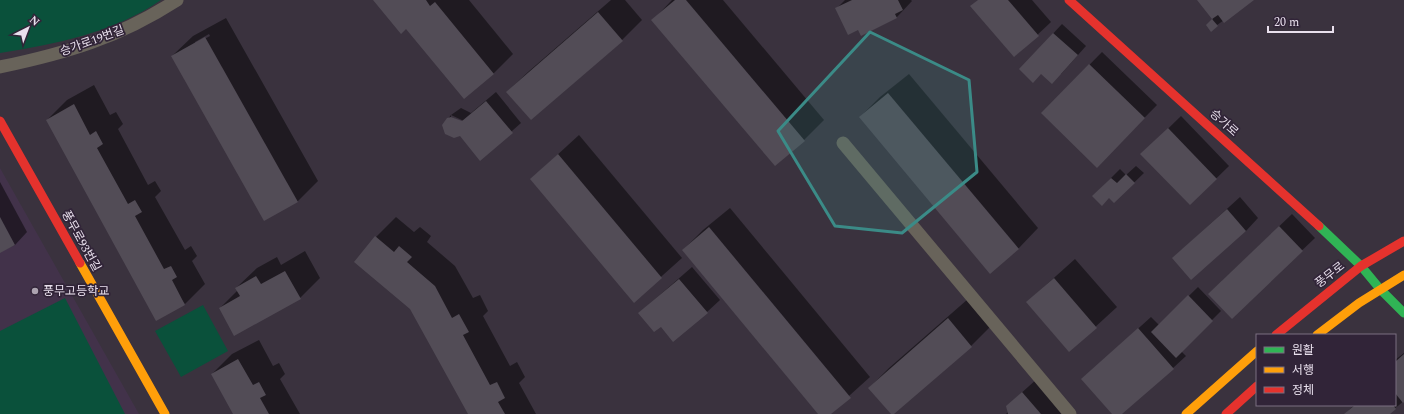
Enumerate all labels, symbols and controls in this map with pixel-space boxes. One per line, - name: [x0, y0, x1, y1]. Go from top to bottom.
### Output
- north arrow: [8, 8, 48, 48]
- scale bar: [1268, 8, 1333, 34]
- text: N: [25, 12, 43, 30]
- text: 20 m: [1274, 13, 1299, 32]
- street label: 승가로19번길: [57, 21, 127, 61]
- street label: 승가로: [1205, 105, 1243, 141]
- street label: 풍무로93번길: [56, 207, 106, 275]
- street label: 풍무로: [1311, 257, 1349, 293]
- place label: 풍무고등학교: [43, 282, 109, 301]
- marker: 풍무고등학교: [30, 286, 40, 296]
- legend: [1256, 334, 1396, 406]
- text: 원활: [1292, 341, 1314, 360]
- text: 서행: [1292, 361, 1314, 380]
- text: 정체: [1292, 381, 1314, 400]

